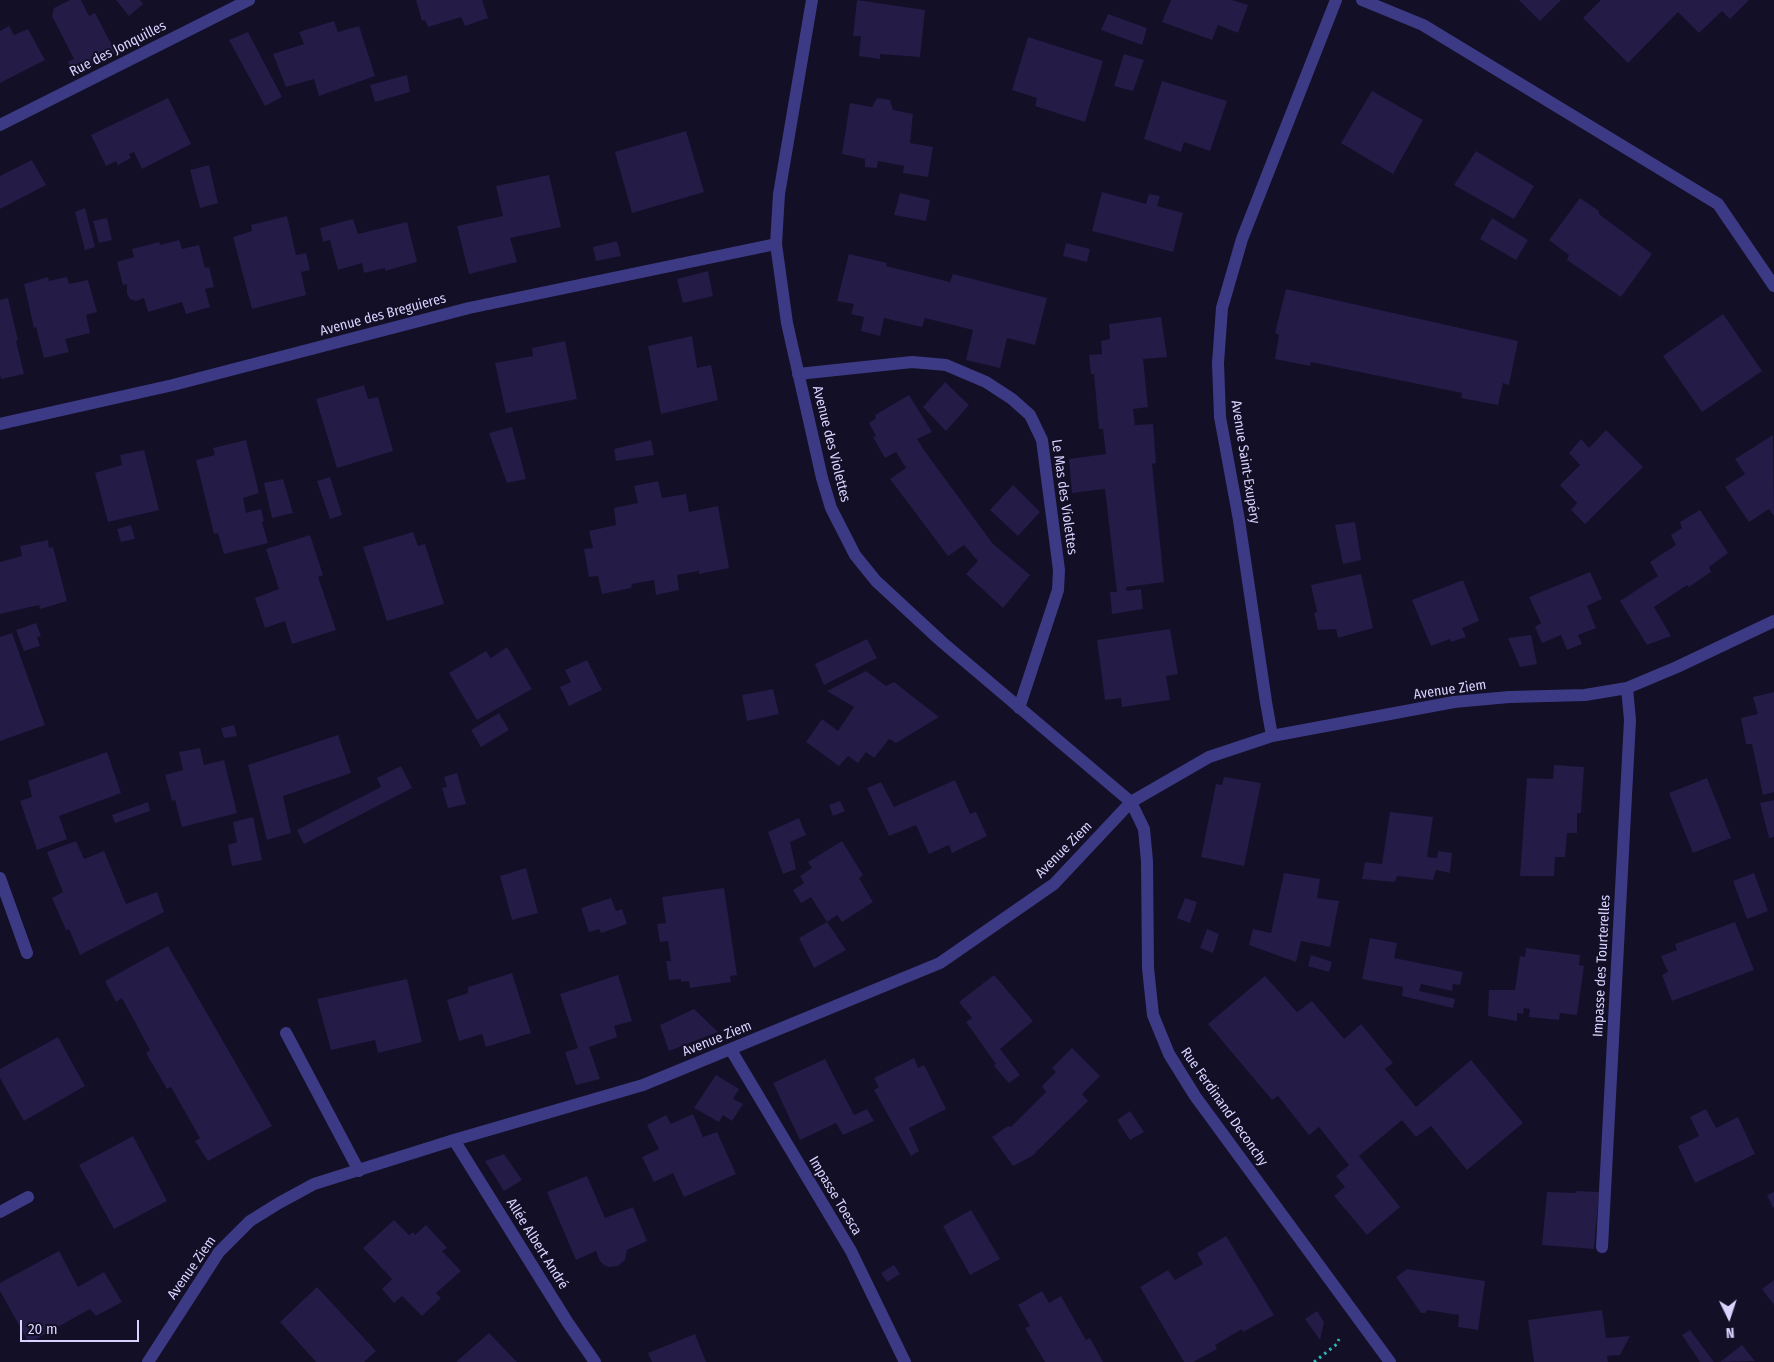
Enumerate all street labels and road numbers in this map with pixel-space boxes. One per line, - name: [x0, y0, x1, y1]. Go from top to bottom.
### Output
- street label: Rue des Jonquilles: [67, 17, 169, 81]
- street label: Avenue des Breguieres: [318, 290, 448, 340]
- street label: Avenue des Violettes: [808, 384, 854, 504]
- street label: Avenue Saint-Exupéry: [1227, 399, 1263, 525]
- street label: Le Mas des Violettes: [1048, 438, 1080, 556]
- street label: Avenue Ziem: [1413, 677, 1487, 703]
- street label: Avenue Ziem: [1032, 818, 1096, 882]
- street label: Impasse des Tourterelles: [1590, 894, 1614, 1038]
- street label: Avenue Ziem: [680, 1018, 754, 1060]
- street label: Rue Ferdinand Deconchy: [1177, 1045, 1271, 1169]
- street label: Impasse Toesca: [805, 1153, 865, 1239]
- street label: Allée Albert André: [502, 1196, 572, 1292]
- street label: Avenue Ziem: [164, 1233, 220, 1303]

